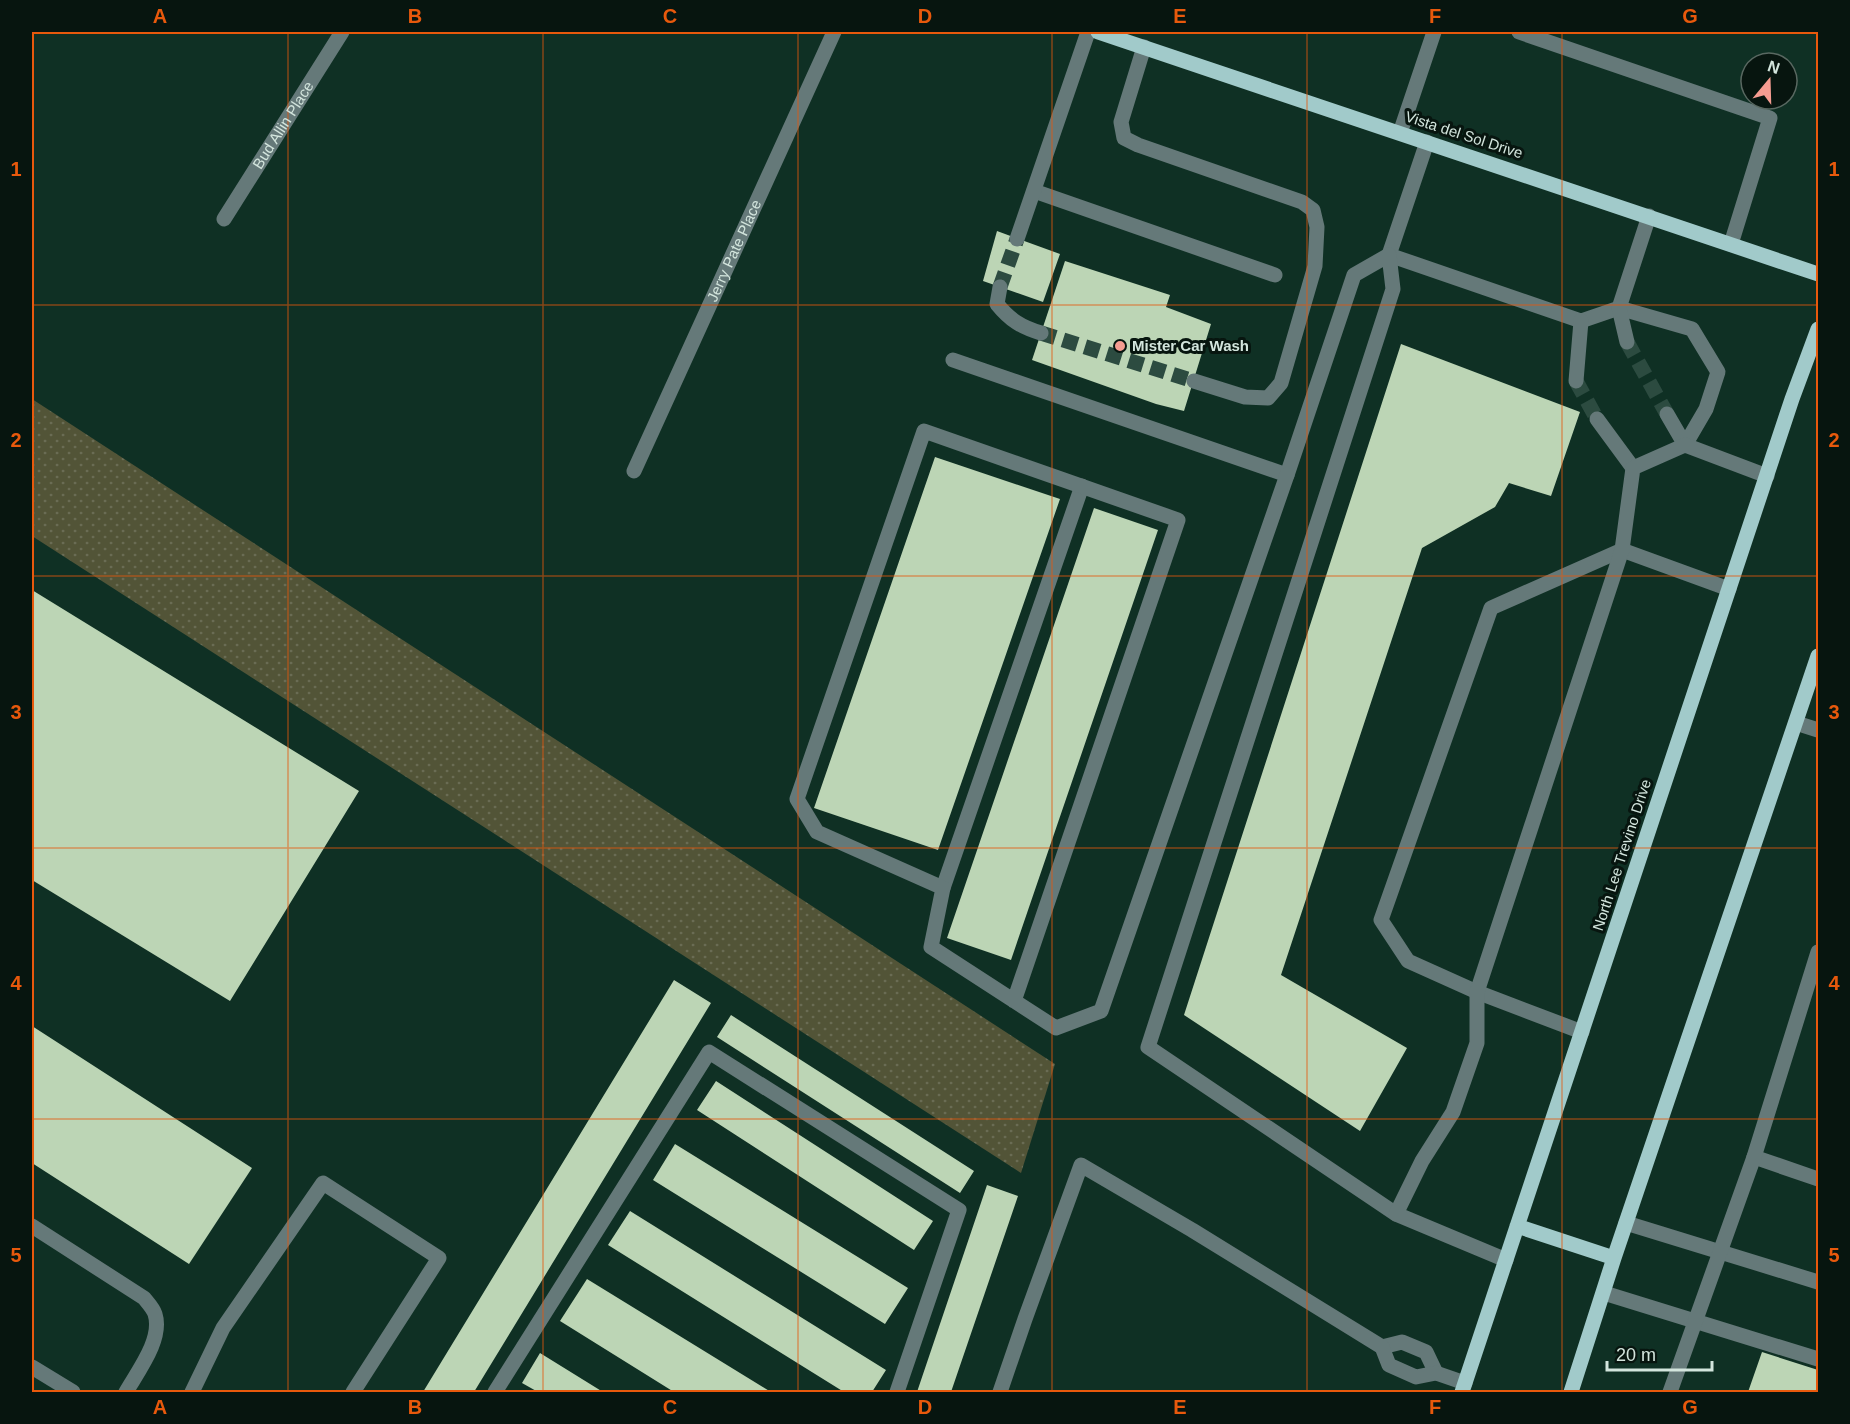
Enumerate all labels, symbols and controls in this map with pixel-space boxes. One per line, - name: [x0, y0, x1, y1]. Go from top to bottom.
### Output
- text: A: [153, 5, 167, 27]
- text: B: [408, 5, 422, 27]
- text: C: [663, 5, 677, 27]
- text: D: [918, 5, 932, 27]
- text: E: [1173, 5, 1187, 27]
- text: F: [1429, 5, 1441, 27]
- text: G: [1682, 5, 1698, 27]
- north arrow: [1739, 51, 1799, 111]
- text: N: [1765, 57, 1782, 77]
- street label: Bud Allin Place: [249, 78, 317, 172]
- street label: Vista del Sol Drive: [1403, 108, 1525, 162]
- text: 1: [10, 158, 22, 180]
- text: 1: [1828, 158, 1840, 180]
- street label: Jerry Pate Place: [703, 197, 764, 304]
- place label: Mister Car Wash: [1132, 337, 1249, 354]
- marker: Mister Car Wash: [1113, 339, 1127, 353]
- text: 2: [10, 429, 22, 451]
- text: 2: [1828, 429, 1840, 451]
- text: 3: [10, 701, 22, 723]
- text: 3: [1828, 701, 1840, 723]
- street label: North Lee Trevino Drive: [1589, 777, 1654, 933]
- text: 4: [10, 972, 22, 994]
- text: 4: [1828, 972, 1840, 994]
- text: 5: [10, 1244, 22, 1266]
- text: 5: [1828, 1244, 1840, 1266]
- scale bar: [1607, 1334, 1712, 1372]
- text: 20 m: [1616, 1345, 1656, 1365]
- text: A: [153, 1396, 167, 1418]
- text: B: [408, 1396, 422, 1418]
- text: C: [663, 1396, 677, 1418]
- text: D: [918, 1396, 932, 1418]
- text: E: [1173, 1396, 1187, 1418]
- text: F: [1429, 1396, 1441, 1418]
- text: G: [1682, 1396, 1698, 1418]

